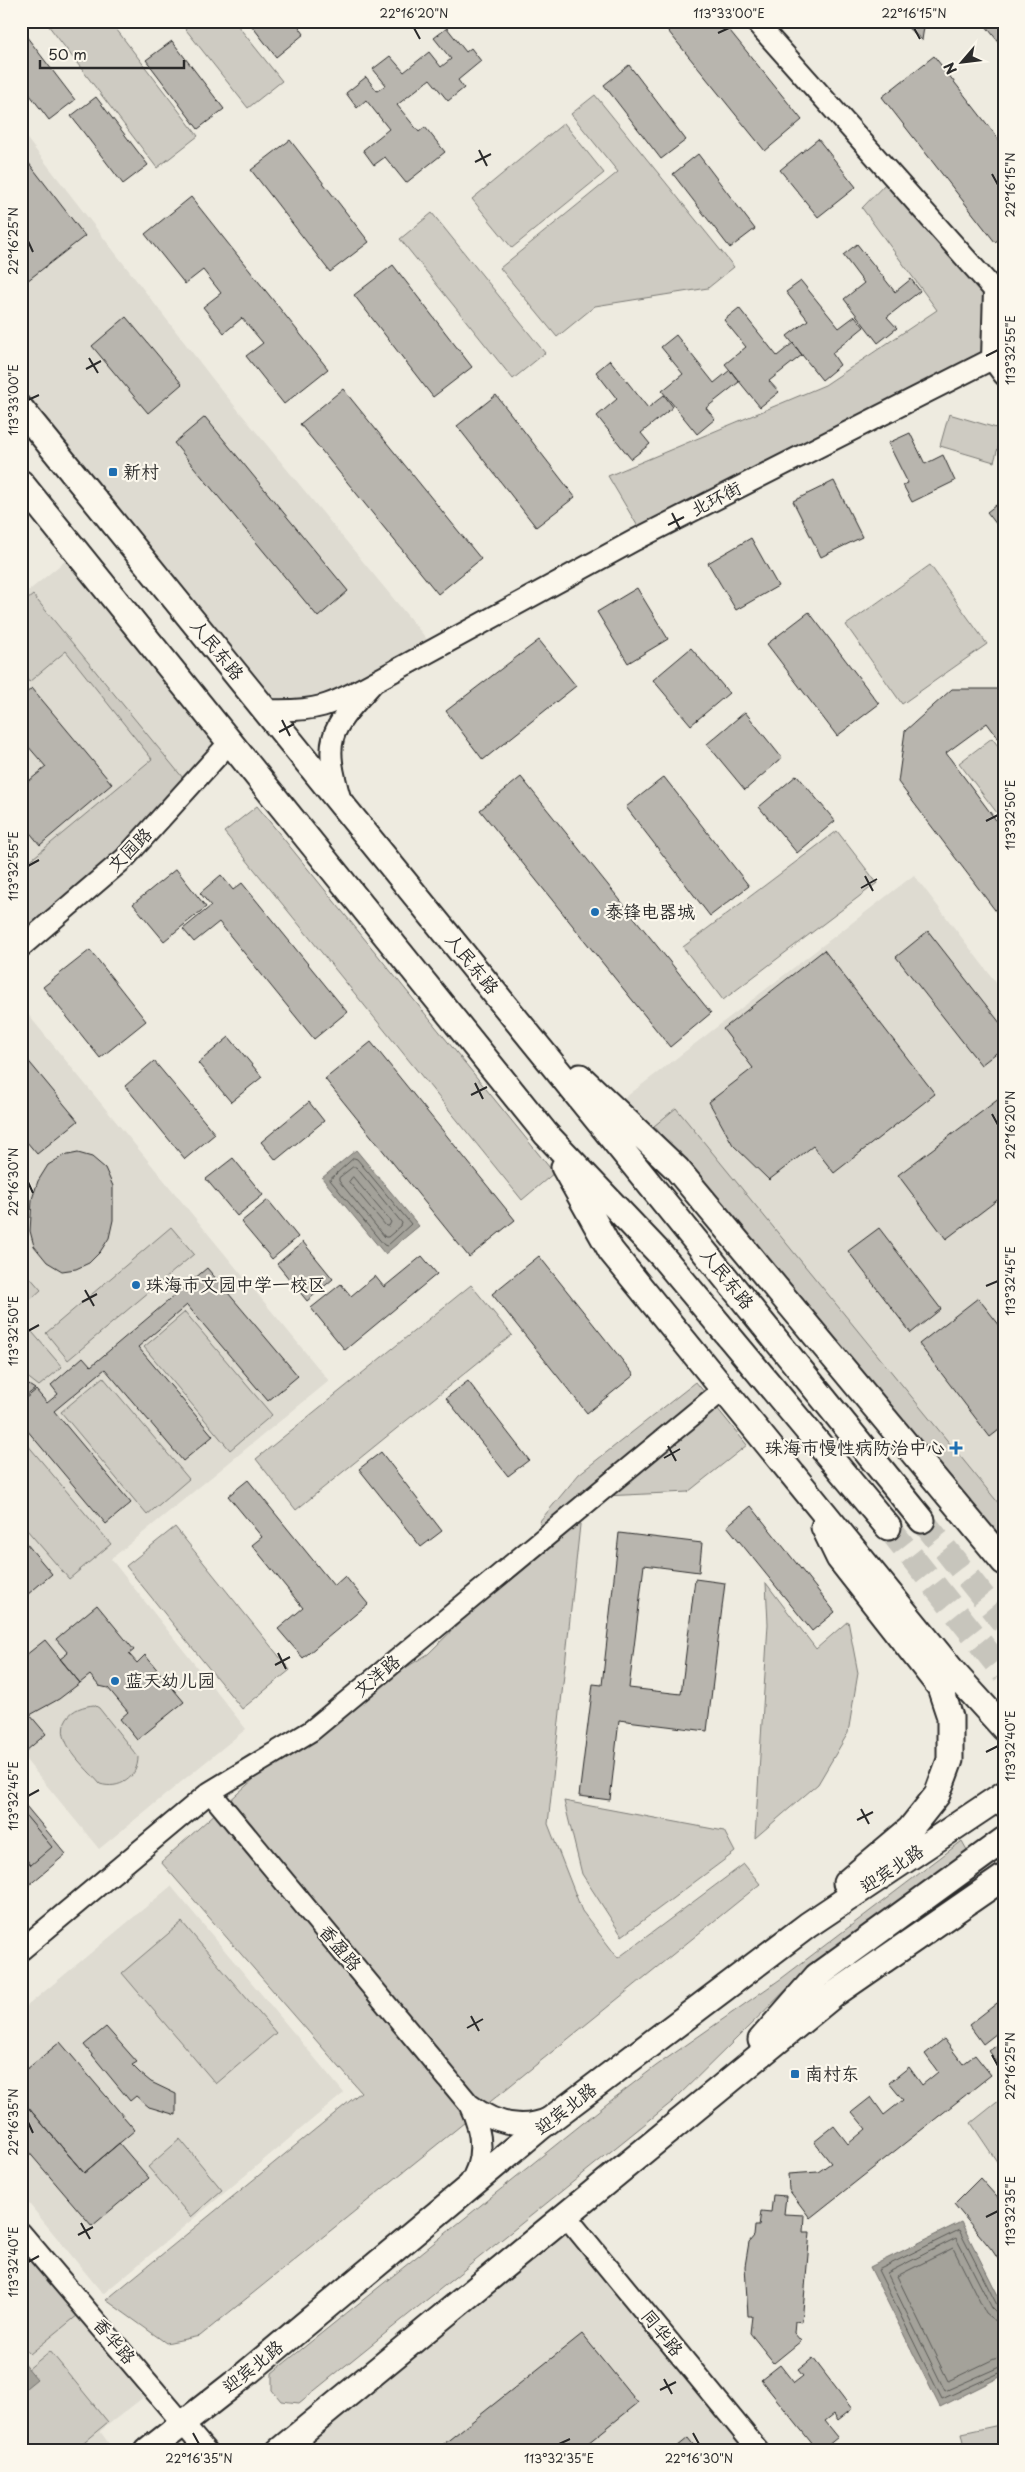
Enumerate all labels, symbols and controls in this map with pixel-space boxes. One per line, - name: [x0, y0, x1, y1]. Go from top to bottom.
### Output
- text: 22°16'20"N: [380, 4, 449, 22]
- text: 113°33'00"E: [693, 4, 765, 22]
- text: 22°16'15"N: [881, 4, 947, 22]
- scale bar: [40, 38, 184, 70]
- north arrow: [938, 38, 988, 88]
- text: 50 m: [48, 42, 87, 65]
- text: N: [938, 59, 962, 78]
- text: 22°16'15"N: [1001, 152, 1019, 218]
- text: 22°16'25"N: [4, 207, 22, 275]
- text: 113°32'55"E: [1001, 315, 1019, 385]
- text: 113°33'00"E: [4, 364, 22, 436]
- place label: 新村: [123, 457, 159, 484]
- marker: 新村: [107, 466, 119, 478]
- street label: 北环街: [685, 473, 746, 522]
- street label: 人民东路: [185, 613, 251, 686]
- text: 113°32'50"E: [1001, 780, 1019, 850]
- street label: 文园路: [100, 820, 158, 878]
- text: 113°32'55"E: [4, 831, 22, 901]
- place label: 泰锋电器城: [605, 897, 695, 924]
- marker: 泰锋电器城: [589, 906, 601, 918]
- street label: 人民东路: [440, 927, 506, 1000]
- text: 22°16'20"N: [1001, 1091, 1019, 1160]
- text: 22°16'30"N: [4, 1148, 22, 1216]
- street label: 人民东路: [695, 1242, 761, 1315]
- text: 113°32'45"E: [1001, 1246, 1019, 1316]
- place label: 珠海市文园中学一校区: [146, 1270, 326, 1297]
- marker: 珠海市文园中学一校区: [130, 1279, 142, 1291]
- text: 113°32'50"E: [4, 1296, 22, 1366]
- place label: 珠海市慢性病防治中心: [765, 1433, 945, 1460]
- marker: 珠海市慢性病防治中心: [949, 1441, 963, 1455]
- street label: 文洋路: [347, 1647, 405, 1703]
- place label: 蓝天幼儿园: [125, 1666, 215, 1693]
- marker: 蓝天幼儿园: [109, 1675, 121, 1687]
- text: 113°32'40"E: [1001, 1711, 1019, 1781]
- text: 113°32'45"E: [4, 1761, 22, 1831]
- street label: 迎宾北路: [854, 1836, 929, 1899]
- street label: 香盈路: [313, 1918, 369, 1976]
- text: 22°16'25"N: [1001, 2032, 1019, 2100]
- place label: 南村东: [805, 2059, 859, 2086]
- marker: 南村东: [789, 2068, 801, 2080]
- street label: 迎宾北路: [528, 2075, 602, 2141]
- text: 22°16'35"N: [4, 2088, 22, 2156]
- text: 113°32'35"E: [1001, 2176, 1019, 2246]
- text: 113°32'40"E: [4, 2227, 22, 2297]
- street label: 同华路: [636, 2303, 691, 2362]
- street label: 香华路: [87, 2311, 143, 2369]
- street label: 迎宾北路: [216, 2333, 289, 2399]
- text: 22°16'35"N: [165, 2449, 233, 2467]
- text: 113°32'35"E: [524, 2449, 594, 2467]
- text: 22°16'30"N: [665, 2449, 733, 2467]

